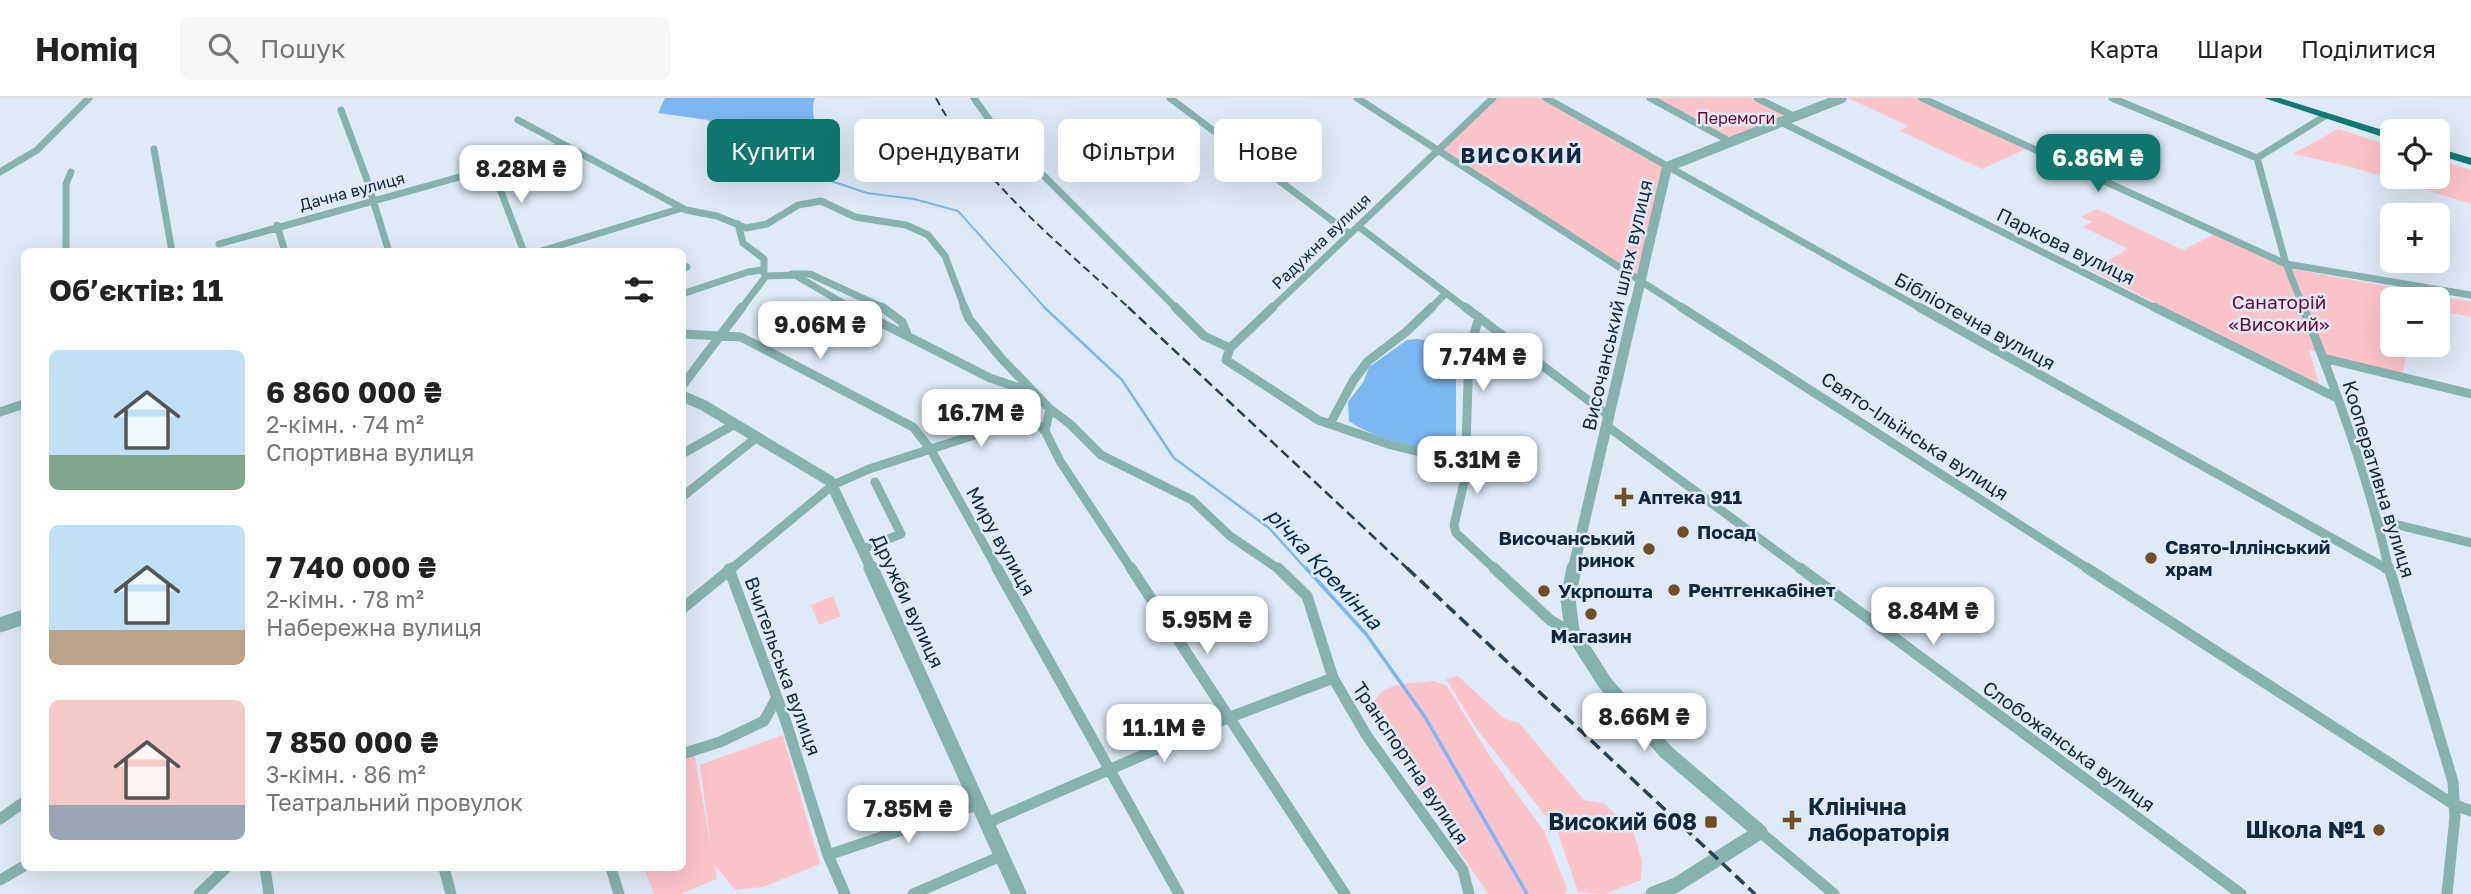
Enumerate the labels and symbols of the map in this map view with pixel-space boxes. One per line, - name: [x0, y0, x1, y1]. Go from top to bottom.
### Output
- park label: Перемоги: [1697, 108, 1775, 128]
- pin: 6.86M ₴: [2033, 134, 2163, 194]
- district label: ВИСОКИЙ: [1460, 142, 1584, 168]
- pin: 8.28M ₴: [456, 146, 586, 205]
- street label: Дачна вулиця: [297, 167, 407, 215]
- street label: Височанський шлях вулиця: [1576, 177, 1657, 433]
- street label: Радужна вулиця: [1267, 189, 1375, 293]
- street label: Паркова вулиця: [1993, 202, 2139, 289]
- street label: Бібліотечна вулиця: [1891, 267, 2060, 374]
- park label: Санаторій «Високий»: [2228, 290, 2330, 335]
- pin: 9.06M ₴: [755, 302, 885, 361]
- pin: 7.74M ₴: [1418, 334, 1548, 393]
- street label: Свято-Ільїнська вулиця: [1817, 366, 2013, 505]
- street label: Кооперативна вулиця: [2338, 377, 2420, 580]
- pin: 16.7M ₴: [916, 390, 1046, 449]
- pin: 5.31M ₴: [1412, 436, 1542, 496]
- street label: Миру вулиця: [962, 482, 1041, 599]
- place label: Аптека 911: [1638, 485, 1742, 508]
- marker: Аптека 911: [1616, 489, 1632, 505]
- water label: річка Кремінна: [1262, 502, 1389, 635]
- place label: Посад: [1697, 520, 1757, 543]
- marker: Посад: [1675, 524, 1691, 540]
- place label: Височанський ринок: [1499, 526, 1635, 571]
- street label: Дружби вулиця: [867, 530, 949, 671]
- place label: Свято-Іллінський храм: [2165, 535, 2330, 580]
- marker: Височанський ринок: [1641, 541, 1657, 557]
- marker: Свято-Іллінський храм: [2143, 550, 2159, 566]
- street label: Вчительська вулиця: [740, 573, 827, 758]
- place label: Рентгенкабінет: [1688, 578, 1836, 601]
- place label: Укрпошта: [1558, 579, 1653, 602]
- marker: Рентгенкабінет: [1666, 582, 1682, 598]
- marker: Укрпошта: [1536, 583, 1552, 599]
- pin: 8.84M ₴: [1868, 588, 1998, 647]
- pin: 5.95M ₴: [1142, 596, 1272, 656]
- marker: Магазин: [1583, 606, 1599, 622]
- place label: Магазин: [1551, 624, 1631, 647]
- street label: Слобожанська вулиця: [1979, 675, 2160, 816]
- street label: Транспортна вулиця: [1348, 677, 1474, 848]
- pin: 8.66M ₴: [1579, 694, 1709, 753]
- pin: 11.1M ₴: [1099, 704, 1229, 764]
- pin: 7.85M ₴: [843, 786, 973, 845]
- place label: Клінічна лабораторія: [1808, 792, 1949, 846]
- place label: Високий 608: [1548, 807, 1697, 835]
- marker: Клінічна лабораторія: [1782, 810, 1802, 830]
- marker: Високий 608: [1703, 814, 1719, 830]
- place label: Школа №1: [2245, 815, 2365, 843]
- marker: Школа №1: [2371, 822, 2387, 838]

